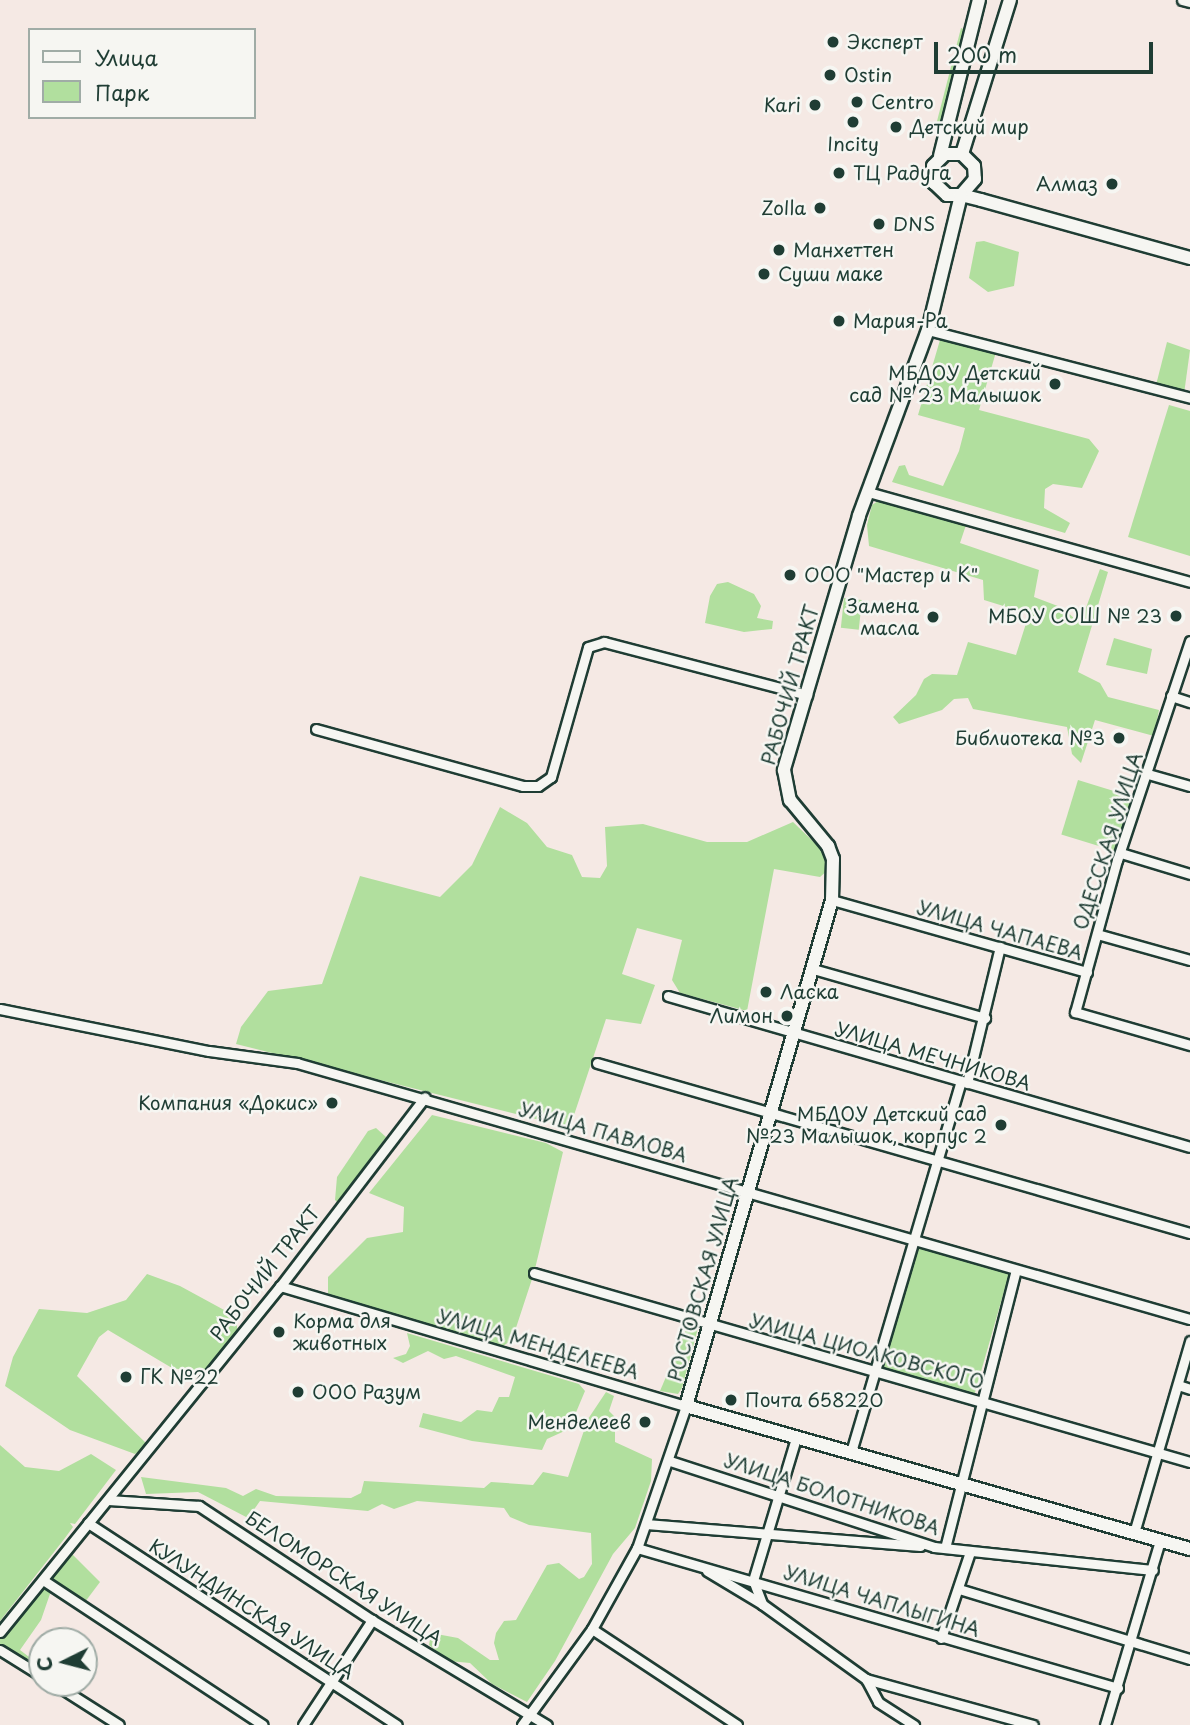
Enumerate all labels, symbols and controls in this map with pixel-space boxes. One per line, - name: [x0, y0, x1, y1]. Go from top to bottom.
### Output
- legend: [28, 28, 256, 119]
- scale bar: [938, 28, 1157, 72]
- place label: Эксперт: [847, 31, 923, 53]
- marker: Эксперт: [825, 34, 841, 50]
- text: 200 m: [947, 38, 1017, 70]
- text: Улица: [95, 41, 158, 73]
- place label: Ostin: [844, 64, 892, 86]
- marker: Ostin: [822, 67, 838, 83]
- text: Парк: [95, 76, 149, 108]
- place label: Centro: [871, 91, 934, 113]
- place label: Kari: [764, 94, 801, 116]
- marker: Centro: [849, 94, 865, 110]
- marker: Kari: [807, 97, 823, 113]
- marker: Incity: [845, 114, 861, 130]
- place label: Детский мир: [910, 116, 1030, 138]
- marker: Детский мир: [888, 119, 904, 135]
- place label: Incity: [827, 133, 879, 155]
- place label: ТЦ Радуга: [853, 162, 953, 184]
- marker: ТЦ Радуга: [831, 165, 847, 181]
- place label: Алмаз: [1036, 173, 1098, 195]
- marker: Алмаз: [1104, 176, 1120, 192]
- place label: Zolla: [761, 197, 806, 219]
- marker: Zolla: [812, 200, 828, 216]
- place label: DNS: [893, 213, 935, 235]
- marker: DNS: [871, 216, 887, 232]
- place label: Манхеттен: [793, 239, 894, 261]
- marker: Манхеттен: [771, 242, 787, 258]
- place label: Суши маке: [778, 263, 884, 285]
- marker: Суши маке: [756, 266, 772, 282]
- place label: Мария-Ра: [853, 310, 947, 332]
- marker: Мария-Ра: [831, 313, 847, 329]
- place label: МБДОУ Детский сад № 23 Малышок: [848, 362, 1041, 406]
- marker: МБДОУ Детский сад № 23 Малышок: [1047, 376, 1063, 392]
- place label: ООО "Мастер и К": [804, 564, 978, 586]
- marker: ООО "Мастер и К": [782, 567, 798, 583]
- place label: Замена масла: [846, 595, 919, 639]
- street label: РАБОЧИЙ ТРАКТ: [756, 602, 824, 768]
- place label: МБОУ СОШ № 23: [985, 605, 1162, 627]
- marker: МБОУ СОШ № 23: [1168, 608, 1184, 624]
- marker: Замена масла: [925, 609, 941, 625]
- place label: Библиотека №3: [955, 727, 1105, 749]
- marker: Библиотека №3: [1111, 730, 1127, 746]
- street label: ОДЕССКАЯ УЛИЦА: [1069, 750, 1147, 932]
- street label: УЛИЦА ЧАПАЕВА: [914, 895, 1086, 965]
- place label: Ласка: [780, 981, 839, 1003]
- marker: Ласка: [758, 984, 774, 1000]
- place label: Лимон: [710, 1005, 773, 1027]
- marker: Лимон: [779, 1008, 795, 1024]
- street label: УЛИЦА МЕЧНИКОВА: [832, 1017, 1034, 1095]
- place label: Компания «Докис»: [138, 1092, 318, 1114]
- marker: Компания «Докис»: [324, 1095, 340, 1111]
- street label: УЛИЦА ПАВЛОВА: [516, 1097, 690, 1167]
- place label: МБДОУ Детский сад №23 Малышок, корпус 2: [743, 1103, 987, 1147]
- marker: МБДОУ Детский сад №23 Малышок, корпус 2: [993, 1117, 1009, 1133]
- street label: РОСТОВСКАЯ УЛИЦА: [663, 1174, 743, 1384]
- street label: РАБОЧИЙ ТРАКТ: [205, 1201, 325, 1345]
- street label: УЛИЦА МЕНДЕЛЕЕВА: [434, 1304, 642, 1384]
- street label: УЛИЦА ЦИОЛКОВСКОГО: [747, 1309, 987, 1393]
- place label: Корма для животных: [293, 1310, 392, 1354]
- marker: Корма для животных: [271, 1324, 287, 1340]
- place label: ГК №22: [140, 1366, 219, 1388]
- marker: ГК №22: [118, 1369, 134, 1385]
- place label: ООО Разум: [312, 1381, 423, 1403]
- marker: ООО Разум: [290, 1384, 306, 1400]
- place label: Почта 658220: [745, 1389, 884, 1411]
- marker: Почта 658220: [723, 1392, 739, 1408]
- place label: Менделеев: [527, 1411, 631, 1433]
- marker: Менделеев: [637, 1414, 653, 1430]
- street label: УЛИЦА БОЛОТНИКОВА: [721, 1448, 943, 1540]
- street label: БЕЛОМОРСКАЯ УЛИЦА: [242, 1506, 446, 1650]
- street label: КУЛУНДИНСКАЯ УЛИЦА: [145, 1534, 359, 1684]
- street label: УЛИЦА ЧАПЛЫГИНА: [780, 1560, 984, 1642]
- north arrow: [28, 1627, 98, 1697]
- text: С: [29, 1655, 59, 1673]

